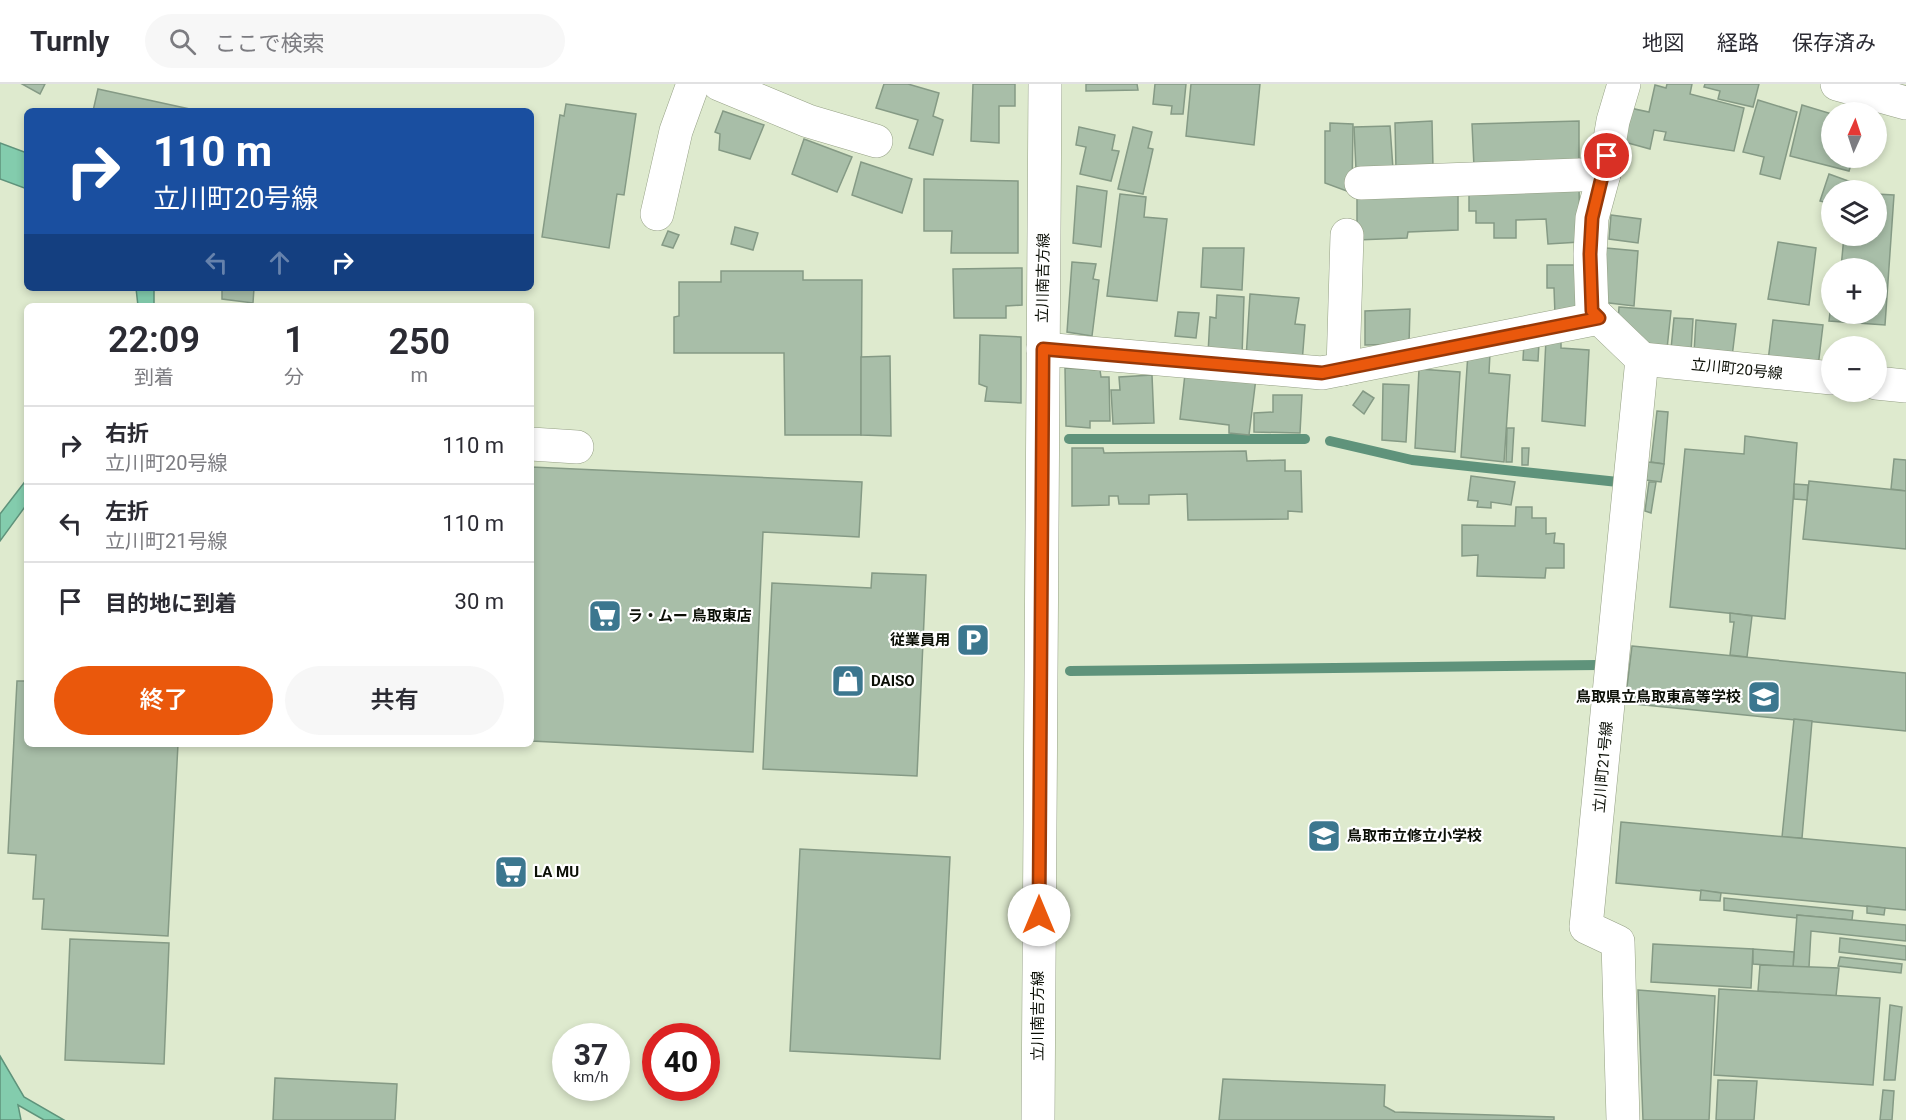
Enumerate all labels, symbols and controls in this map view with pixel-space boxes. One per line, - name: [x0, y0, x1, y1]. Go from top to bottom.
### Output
- search box: [145, 14, 565, 68]
- text: Turnly: [30, 25, 109, 58]
- icon: search: [166, 25, 199, 58]
- text: ここで検索: [214, 31, 324, 56]
- text: 地図: [1642, 31, 1684, 55]
- text: 経路: [1717, 31, 1759, 55]
- text: 保存済み: [1792, 31, 1876, 55]
- north arrow: [1821, 102, 1887, 168]
- map controls: [1821, 102, 1887, 402]
- text: 110 m: [153, 127, 272, 176]
- pin: [1581, 130, 1632, 181]
- icon: right: [54, 132, 132, 210]
- icon: arrive: [1590, 139, 1623, 172]
- button: layers: [1821, 180, 1887, 246]
- text: 立川町20号線: [153, 183, 318, 215]
- street label: 立川南吉方線: [1033, 233, 1053, 323]
- icon: left: [200, 246, 233, 279]
- icon: ahead: [263, 246, 296, 279]
- icon: right: [326, 246, 359, 279]
- button: +: [1821, 258, 1887, 324]
- text: 22:09: [108, 319, 200, 361]
- text: 1: [284, 319, 304, 361]
- text: 250: [388, 321, 450, 363]
- button: −: [1821, 336, 1887, 402]
- street label: 立川町20号線: [1690, 355, 1784, 383]
- text: m: [410, 363, 428, 387]
- text: 到着: [134, 365, 174, 389]
- text: 分: [284, 365, 304, 389]
- text: 右折: [105, 421, 149, 446]
- icon: right: [54, 429, 87, 462]
- text: 110 m: [442, 433, 504, 458]
- text: 立川町20号線: [105, 451, 227, 475]
- text: 左折: [105, 499, 149, 524]
- icon: left: [54, 507, 87, 540]
- text: 110 m: [442, 511, 504, 536]
- text: 立川町21号線: [105, 529, 227, 553]
- icon: arrive: [54, 585, 87, 618]
- text: 30 m: [455, 589, 504, 614]
- text: 目的地に到着: [105, 591, 237, 616]
- supermarket icon: ラ・ムー 鳥取東店: [587, 598, 623, 634]
- place label: ラ・ムー 鳥取東店: [628, 607, 752, 625]
- parking icon: 従業員用: [955, 622, 991, 658]
- place label: 従業員用: [890, 631, 950, 649]
- shop icon: DAISO: [830, 663, 866, 699]
- button: 終了: [54, 666, 273, 735]
- button: 共有: [285, 666, 504, 735]
- place label: DAISO: [871, 672, 915, 690]
- school or university icon: 鳥取県立鳥取東高等学校: [1746, 679, 1782, 715]
- place label: 鳥取県立鳥取東高等学校: [1576, 688, 1741, 706]
- street label: 立川町21号線: [1590, 720, 1616, 814]
- school or university icon: 鳥取市立修立小学校: [1306, 818, 1342, 854]
- place label: 鳥取市立修立小学校: [1347, 827, 1482, 845]
- supermarket icon: LA MU: [493, 854, 529, 890]
- place label: LA MU: [534, 863, 579, 881]
- position arrow: [1007, 883, 1071, 947]
- street label: 立川南吉方線: [1029, 971, 1047, 1061]
- speed limit sign: 40: [642, 1023, 720, 1101]
- text: 37: [574, 1037, 608, 1072]
- text: km/h: [573, 1068, 609, 1086]

